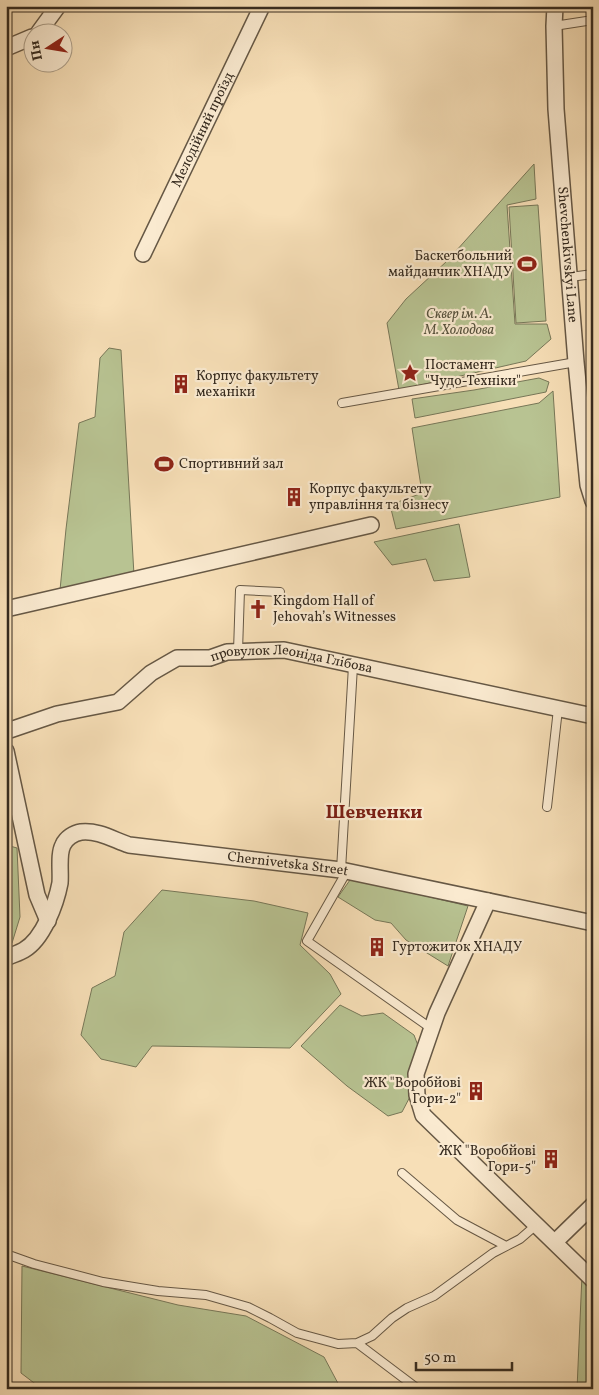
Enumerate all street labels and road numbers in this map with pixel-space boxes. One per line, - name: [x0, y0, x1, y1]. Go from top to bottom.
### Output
- street label: Мелодійний проїзд: [167, 69, 238, 190]
- street label: Shevchenkivskyi Lane: [553, 186, 582, 324]
- street label: провулок Леоніда Глібова: [208, 640, 374, 678]
- street label: Chernivetska Street: [226, 847, 350, 881]

